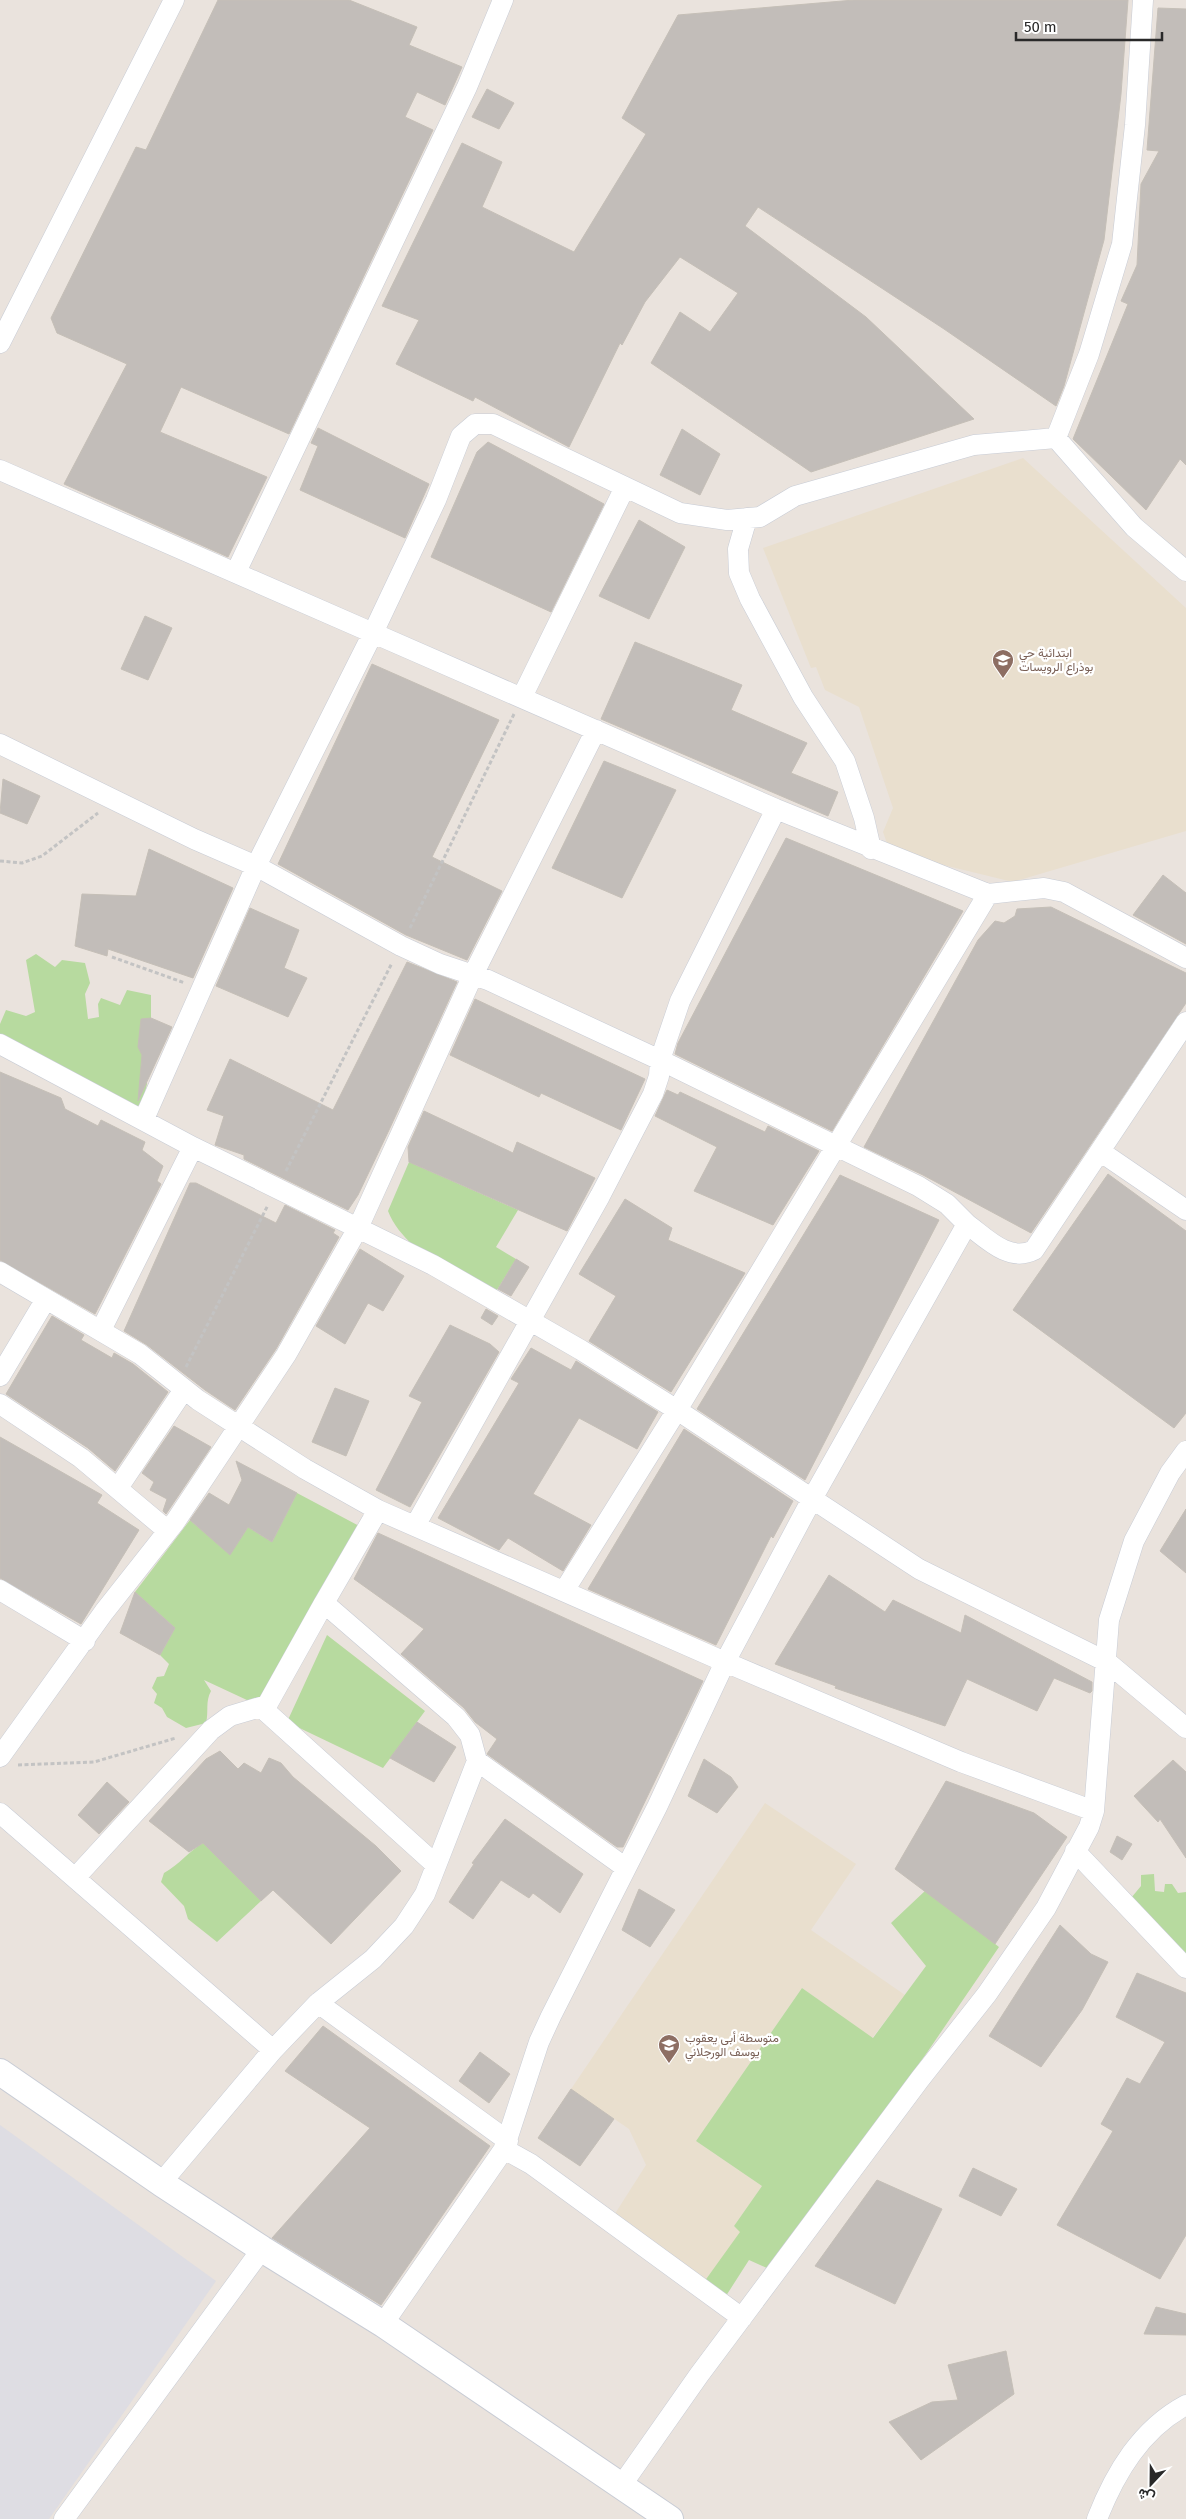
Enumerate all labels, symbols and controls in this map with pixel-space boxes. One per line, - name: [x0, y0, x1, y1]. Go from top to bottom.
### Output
- scale bar: [1016, 10, 1162, 42]
- text: 50 m: [1024, 18, 1057, 36]
- place label: ابتدائية حي بوذراع الرويسات: [1019, 646, 1093, 676]
- school or university icon: ابتدائية حي بوذراع الرويسات: [991, 648, 1015, 679]
- place label: متوسطة أبي يعقوب يوسف الورجلاني: [685, 2031, 779, 2062]
- school or university icon: متوسطة أبي يعقوب يوسف الورجلاني: [657, 2033, 681, 2064]
- north arrow: [1126, 2459, 1176, 2509]
- text: ش: [1135, 2484, 1157, 2507]

